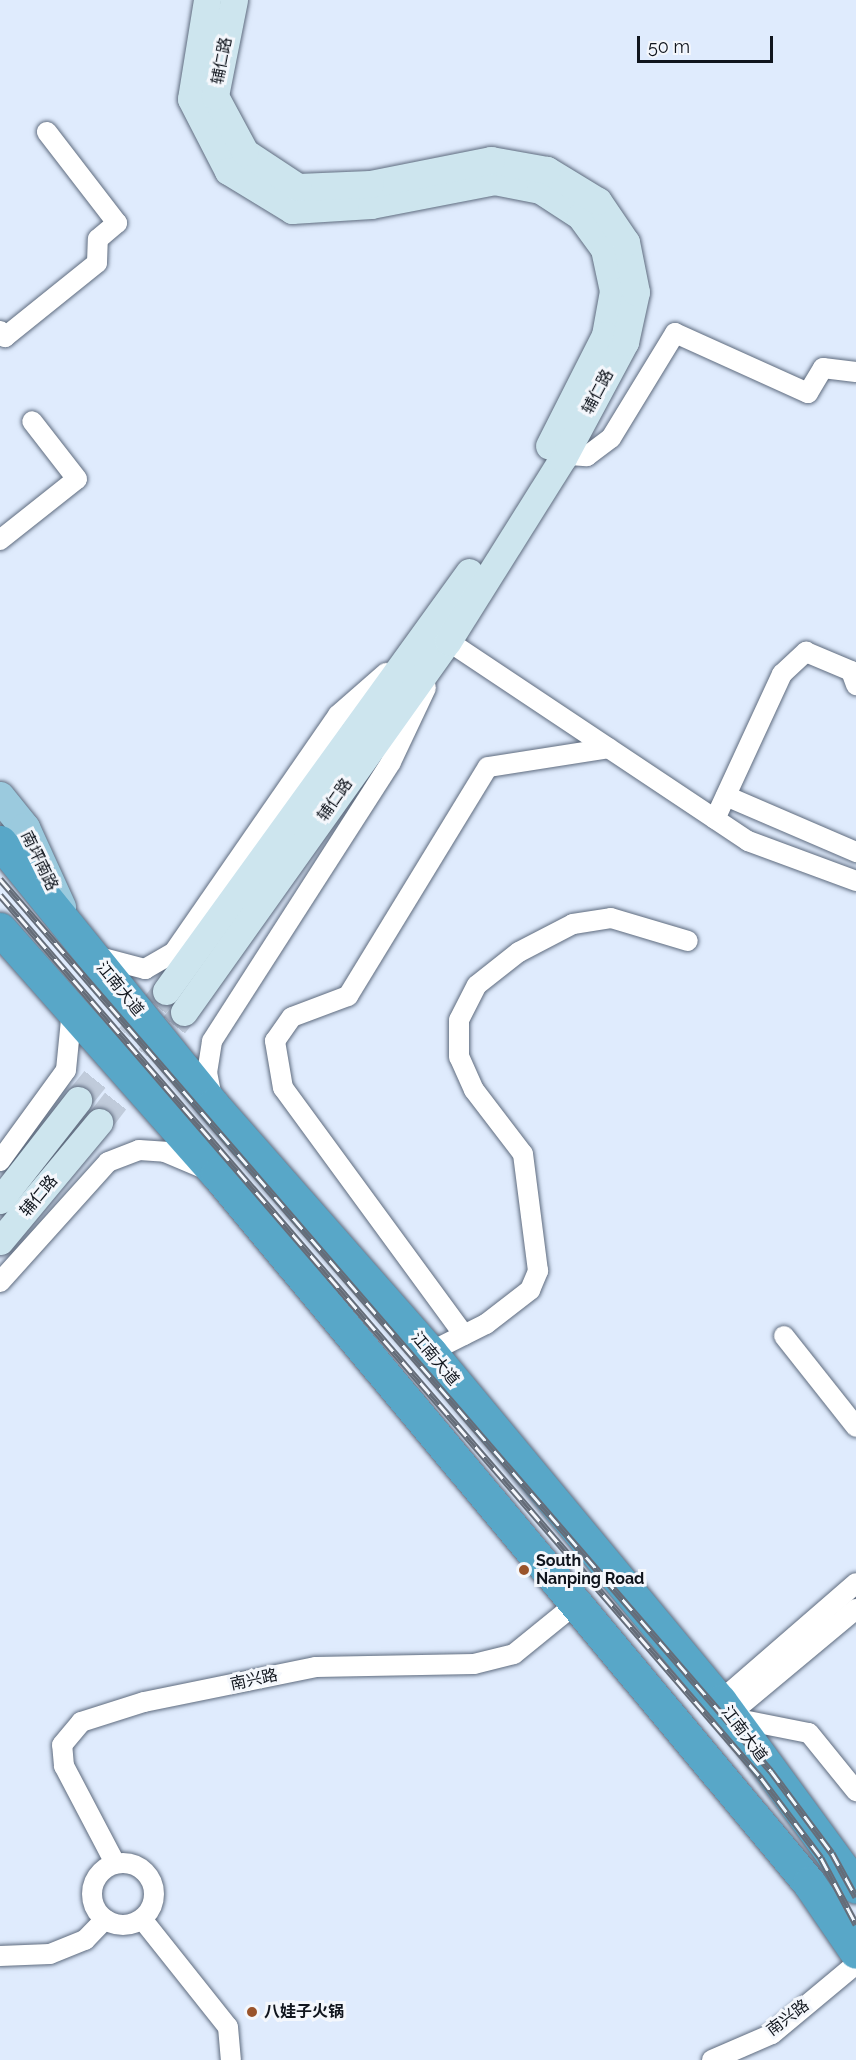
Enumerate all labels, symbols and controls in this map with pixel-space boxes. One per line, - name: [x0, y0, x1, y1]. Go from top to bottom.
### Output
- scale bar: [640, 24, 776, 62]
- street label: 辅仁路: [208, 36, 236, 86]
- text: 50 m: [648, 36, 690, 57]
- street label: 辅仁路: [578, 366, 618, 418]
- street label: 辅仁路: [313, 775, 357, 825]
- street label: 南坪南路: [16, 828, 62, 894]
- street label: 江南大道: [92, 958, 148, 1020]
- street label: 辅仁路: [16, 1171, 62, 1221]
- street label: 江南大道: [407, 1328, 463, 1390]
- place label: South Nanping Road: [536, 1551, 644, 1589]
- marker: South Nanping Road: [517, 1563, 531, 1577]
- street label: 南兴路: [229, 1666, 279, 1694]
- street label: 江南大道: [717, 1703, 771, 1765]
- street label: 南兴路: [763, 1996, 813, 2040]
- place label: 八娃子火锅: [264, 2002, 344, 2022]
- marker: 八娃子火锅: [245, 2005, 259, 2019]

